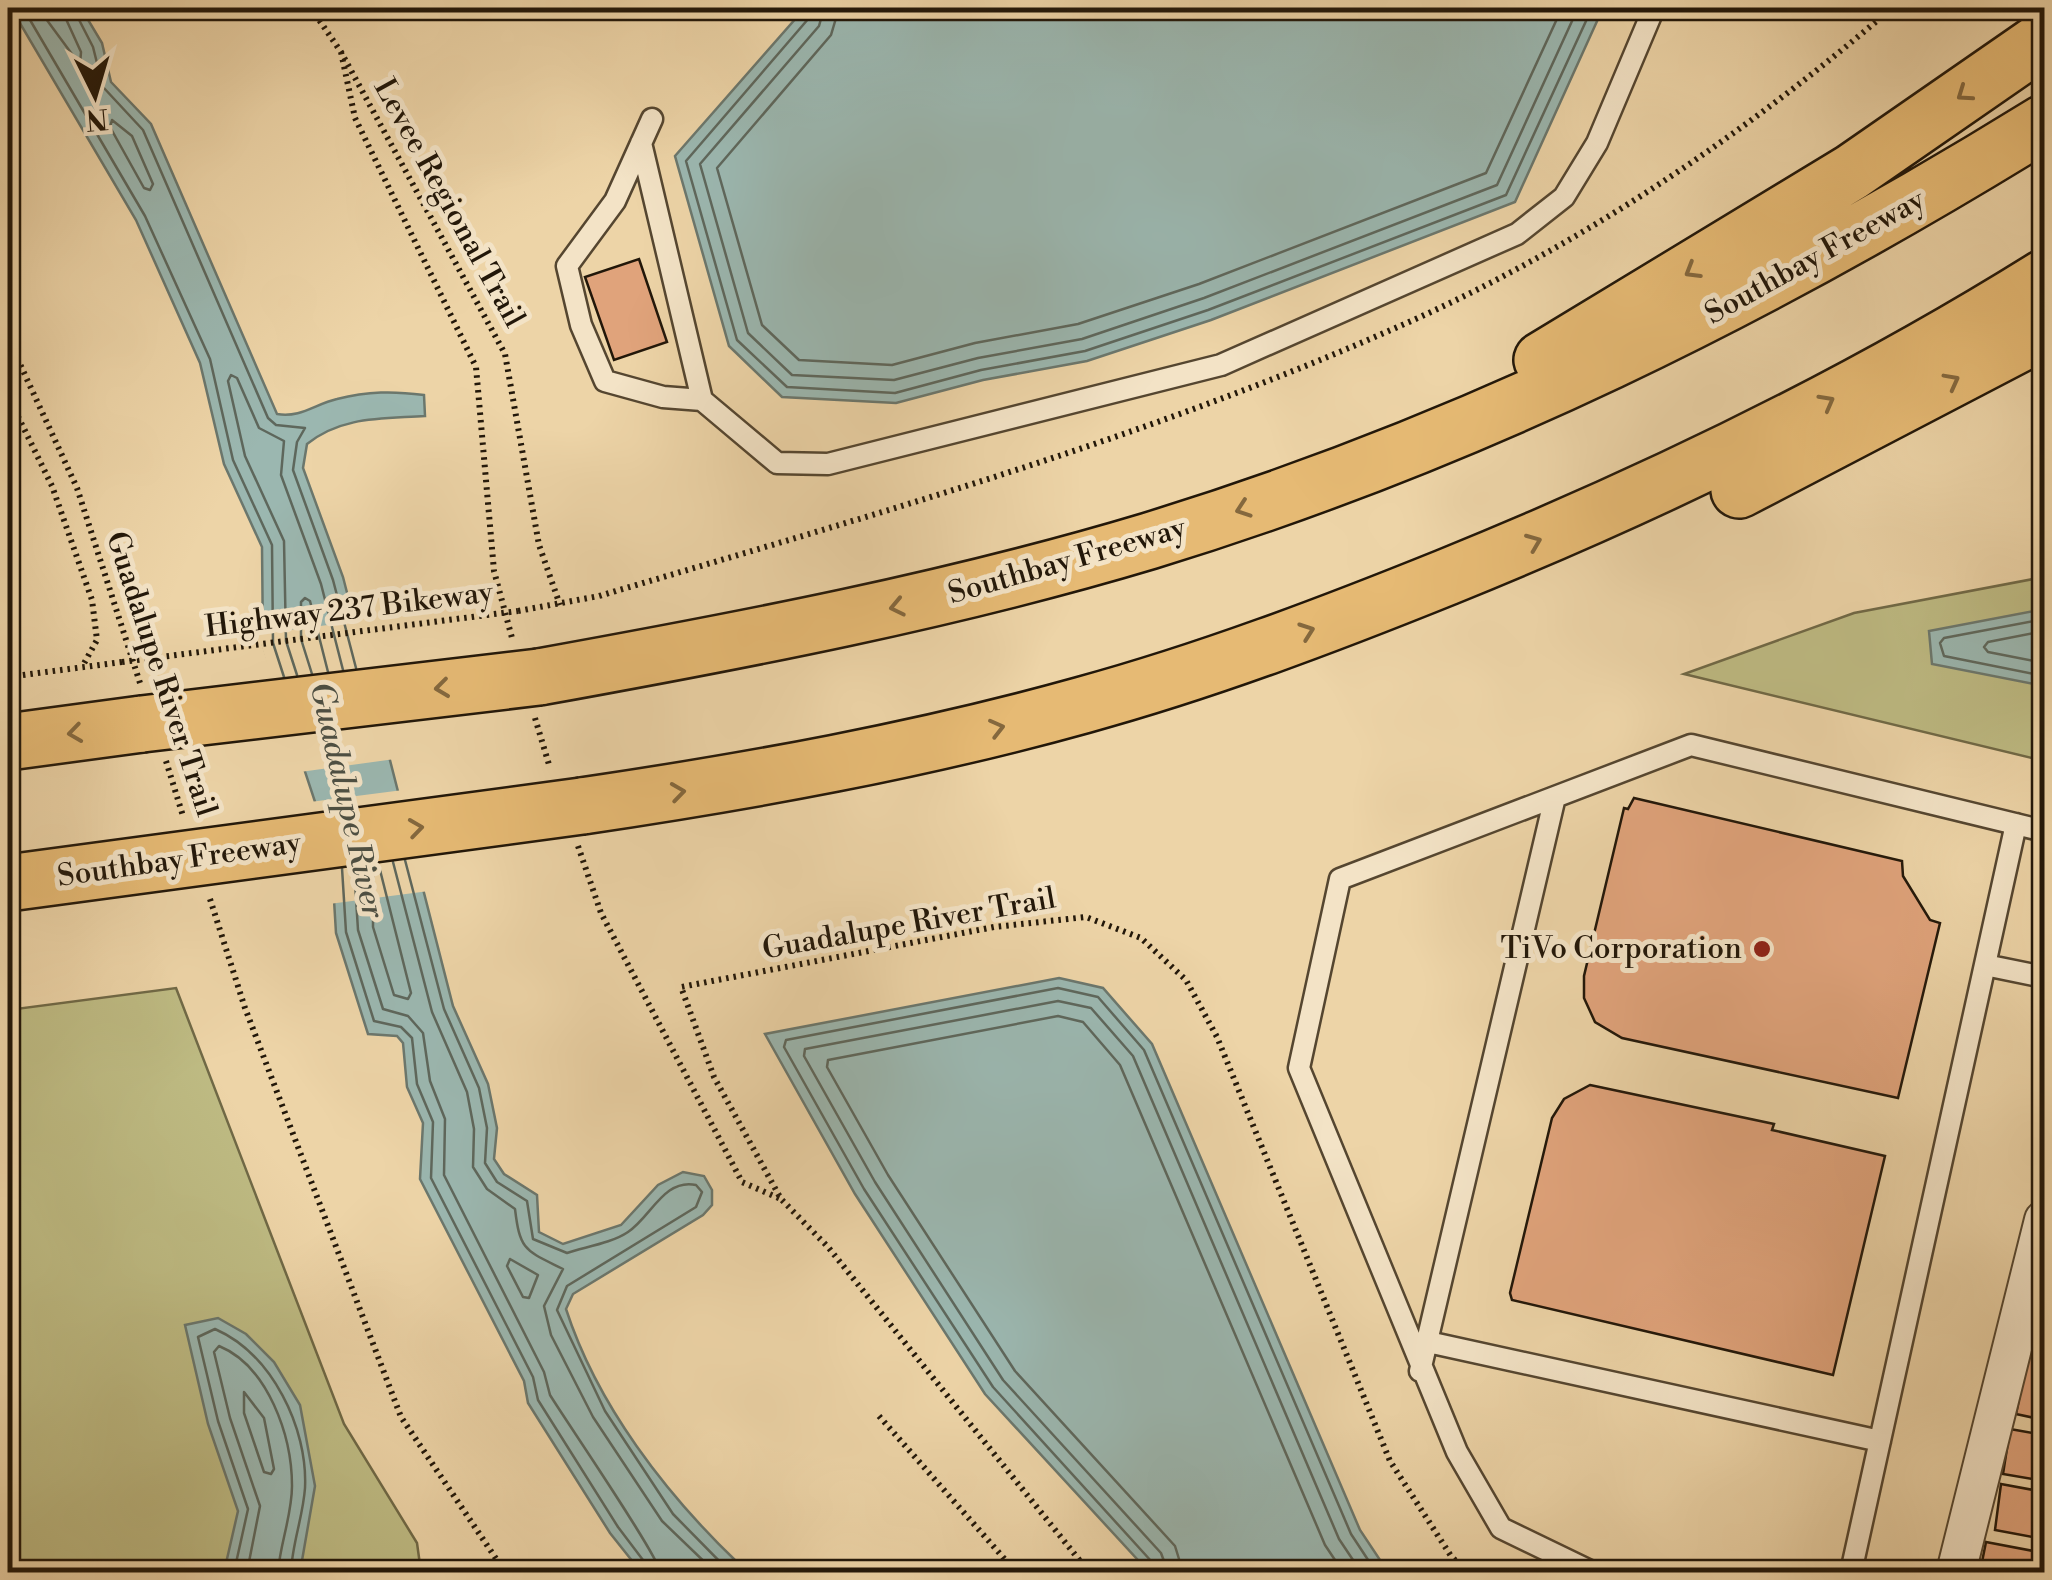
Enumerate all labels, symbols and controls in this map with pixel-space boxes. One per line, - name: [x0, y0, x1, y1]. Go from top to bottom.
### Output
- north arrow: [45, 45, 145, 145]
- street label: Levee Regional Trail: [365, 72, 533, 334]
- one-way arrow: [1957, 82, 1976, 100]
- text: N: [84, 100, 110, 137]
- street label: Southbay Freeway: [1698, 181, 1932, 333]
- one-way arrow: [1685, 259, 1703, 278]
- one-way arrow: [1942, 374, 1960, 394]
- one-way arrow: [1816, 394, 1834, 414]
- one-way arrow: [1236, 497, 1253, 517]
- street label: Southbay Freeway: [944, 509, 1191, 613]
- street label: Guadalupe River Trail: [97, 527, 225, 821]
- one-way arrow: [1523, 534, 1541, 554]
- street label: Highway 237 Bikeway: [203, 573, 496, 647]
- one-way arrow: [889, 595, 906, 616]
- one-way arrow: [1297, 622, 1314, 643]
- one-way arrow: [434, 677, 450, 698]
- water label: Guadalupe River: [300, 678, 394, 923]
- one-way arrow: [988, 718, 1005, 739]
- one-way arrow: [66, 722, 82, 743]
- one-way arrow: [670, 782, 687, 803]
- one-way arrow: [409, 818, 425, 839]
- street label: Southbay Freeway: [55, 824, 304, 896]
- street label: Guadalupe River Trail: [759, 879, 1059, 969]
- place label: TiVo Corporation: [1501, 930, 1742, 968]
- marker: TiVo Corporation: [1751, 938, 1773, 960]

